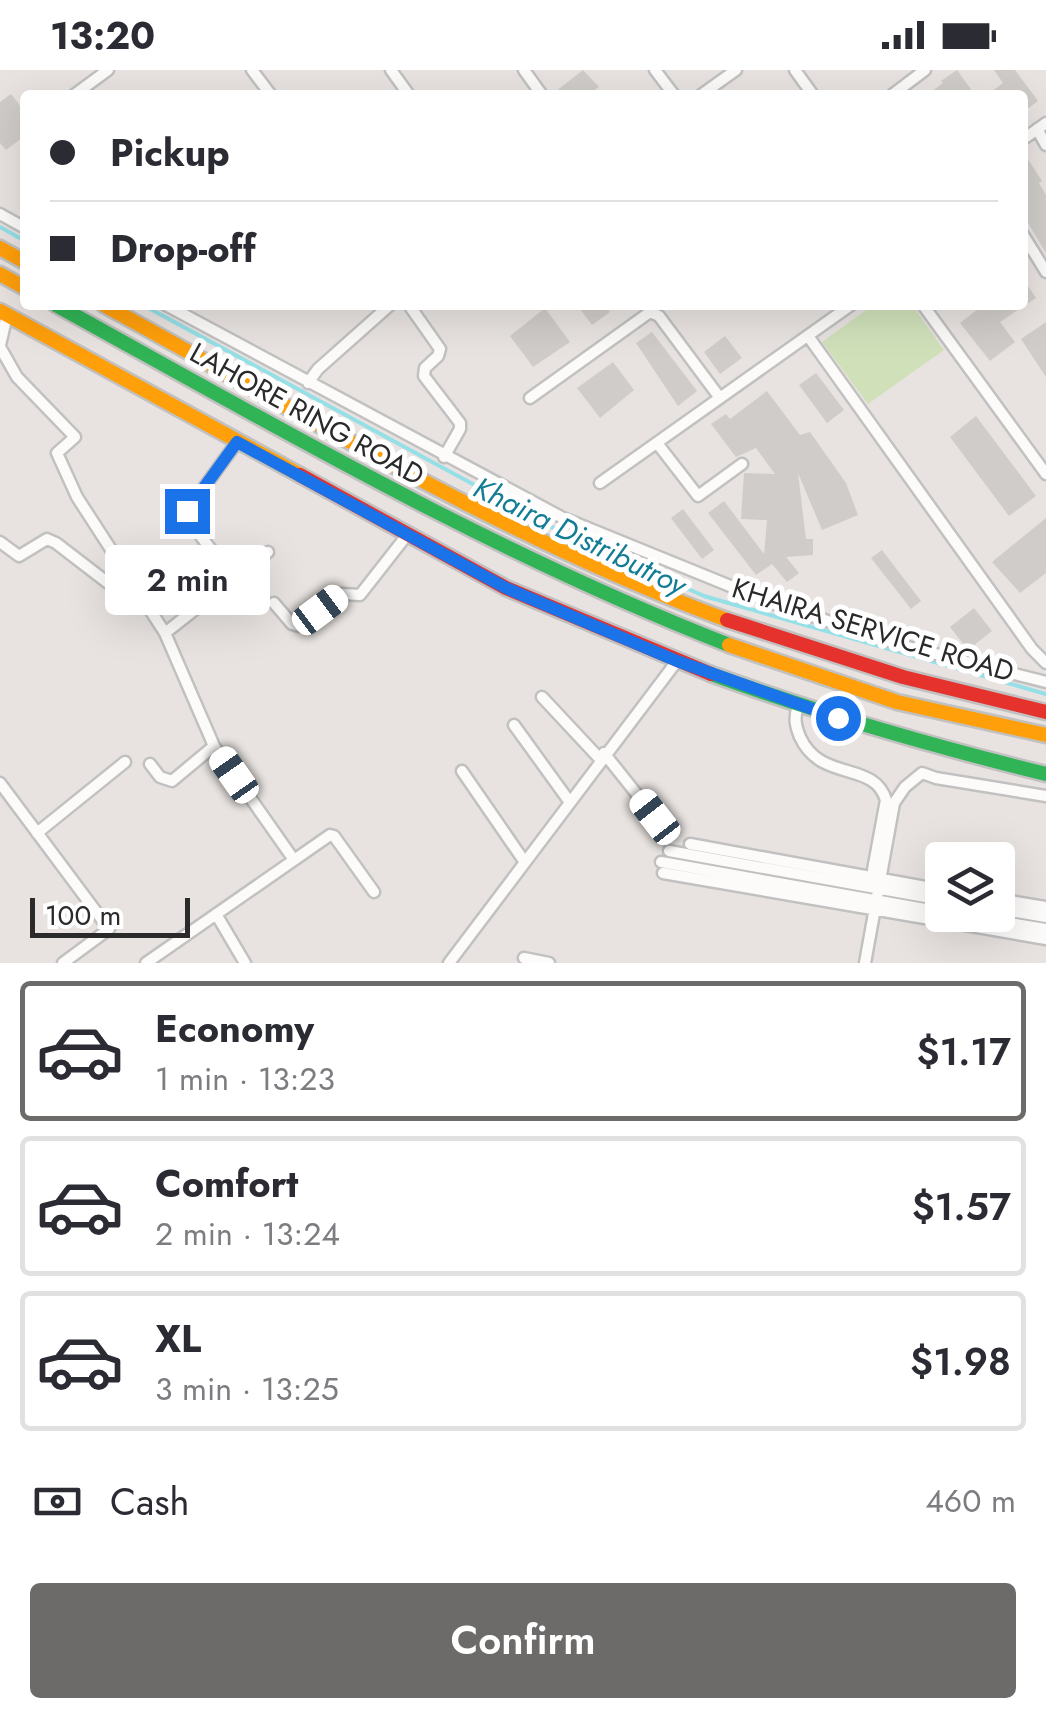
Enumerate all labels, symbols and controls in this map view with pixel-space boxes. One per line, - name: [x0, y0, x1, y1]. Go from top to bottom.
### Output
- text: 13:20: [50, 8, 155, 63]
- text: Pickup: [110, 125, 230, 180]
- text: Drop-off: [110, 221, 256, 276]
- street label: LAHORE RING ROAD: [182, 332, 432, 496]
- water label: Khaira Distributroy: [466, 466, 696, 607]
- route end: [165, 489, 210, 534]
- callout: 2 min: [104, 546, 270, 616]
- text: 2 min: [146, 557, 229, 603]
- street label: KHAIRA SERVICE ROAD: [727, 568, 1019, 692]
- car: [287, 580, 353, 640]
- route start: [816, 696, 861, 741]
- car: [205, 742, 263, 808]
- car: [625, 784, 685, 850]
- map controls: [925, 842, 1015, 932]
- button: layers: [925, 842, 1015, 932]
- scale bar: [30, 893, 190, 938]
- text: 100 m: [45, 895, 121, 936]
- text: Economy: [155, 1001, 314, 1056]
- icon: car: [35, 1006, 125, 1096]
- text: $1.17: [917, 1024, 1011, 1079]
- text: 1 min · 13:23: [155, 1056, 335, 1102]
- text: Comfort: [155, 1156, 298, 1211]
- icon: car: [35, 1161, 125, 1251]
- text: $1.57: [912, 1179, 1011, 1234]
- text: 2 min · 13:24: [155, 1211, 340, 1257]
- text: XL: [155, 1311, 201, 1366]
- icon: car: [35, 1316, 125, 1406]
- text: $1.98: [910, 1334, 1011, 1389]
- text: 3 min · 13:25: [155, 1366, 339, 1412]
- icon: cash: [30, 1474, 85, 1529]
- text: Cash: [110, 1474, 190, 1529]
- text: 460 m: [925, 1478, 1016, 1524]
- button: Confirm: [30, 1583, 1016, 1698]

